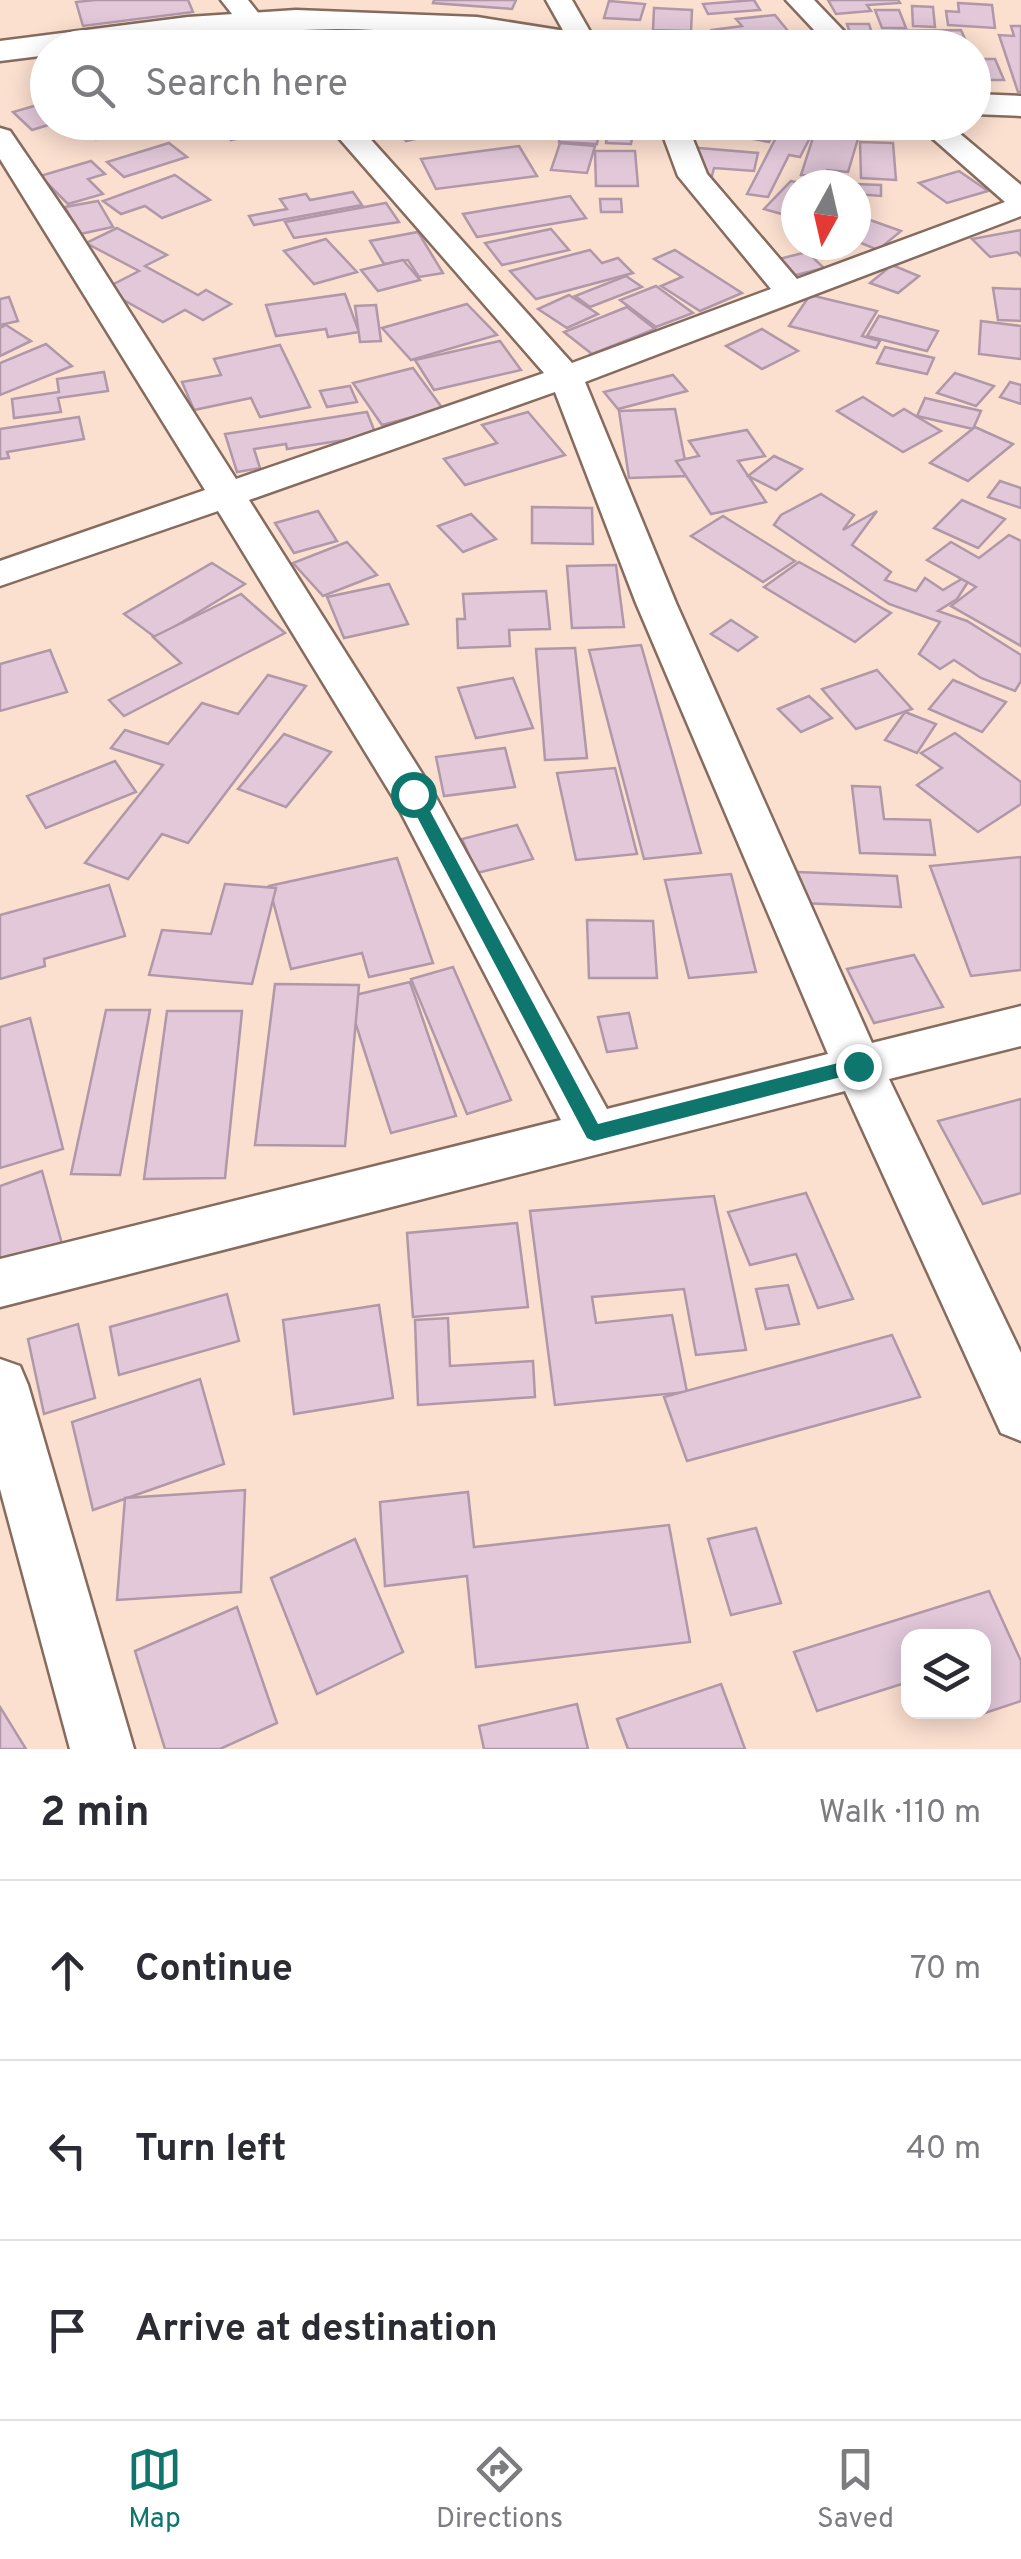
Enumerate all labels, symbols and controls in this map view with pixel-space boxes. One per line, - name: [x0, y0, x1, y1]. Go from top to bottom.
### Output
- search box: [30, 30, 991, 140]
- icon: search: [65, 58, 120, 113]
- text: Search here: [145, 61, 348, 110]
- north arrow: [781, 170, 871, 260]
- route start: [391, 772, 437, 818]
- route end: [836, 1044, 882, 1090]
- map controls: [901, 1629, 991, 1719]
- button: layers: [901, 1629, 991, 1719]
- text: 2 min: [40, 1788, 150, 1841]
- text: Walk · 110 m: [819, 1794, 981, 1834]
- icon: ahead: [40, 1943, 95, 1998]
- text: Continue: [135, 1946, 293, 1995]
- text: 70 m: [910, 1950, 981, 1990]
- icon: left: [40, 2123, 95, 2178]
- text: Turn left: [135, 2126, 287, 2175]
- text: 40 m: [906, 2130, 981, 2170]
- icon: arrive: [40, 2303, 95, 2358]
- text: Arrive at destination: [135, 2306, 498, 2355]
- tab: Map: [127, 2442, 182, 2538]
- tab: Directions: [436, 2442, 563, 2538]
- tab: Saved: [817, 2442, 894, 2538]

